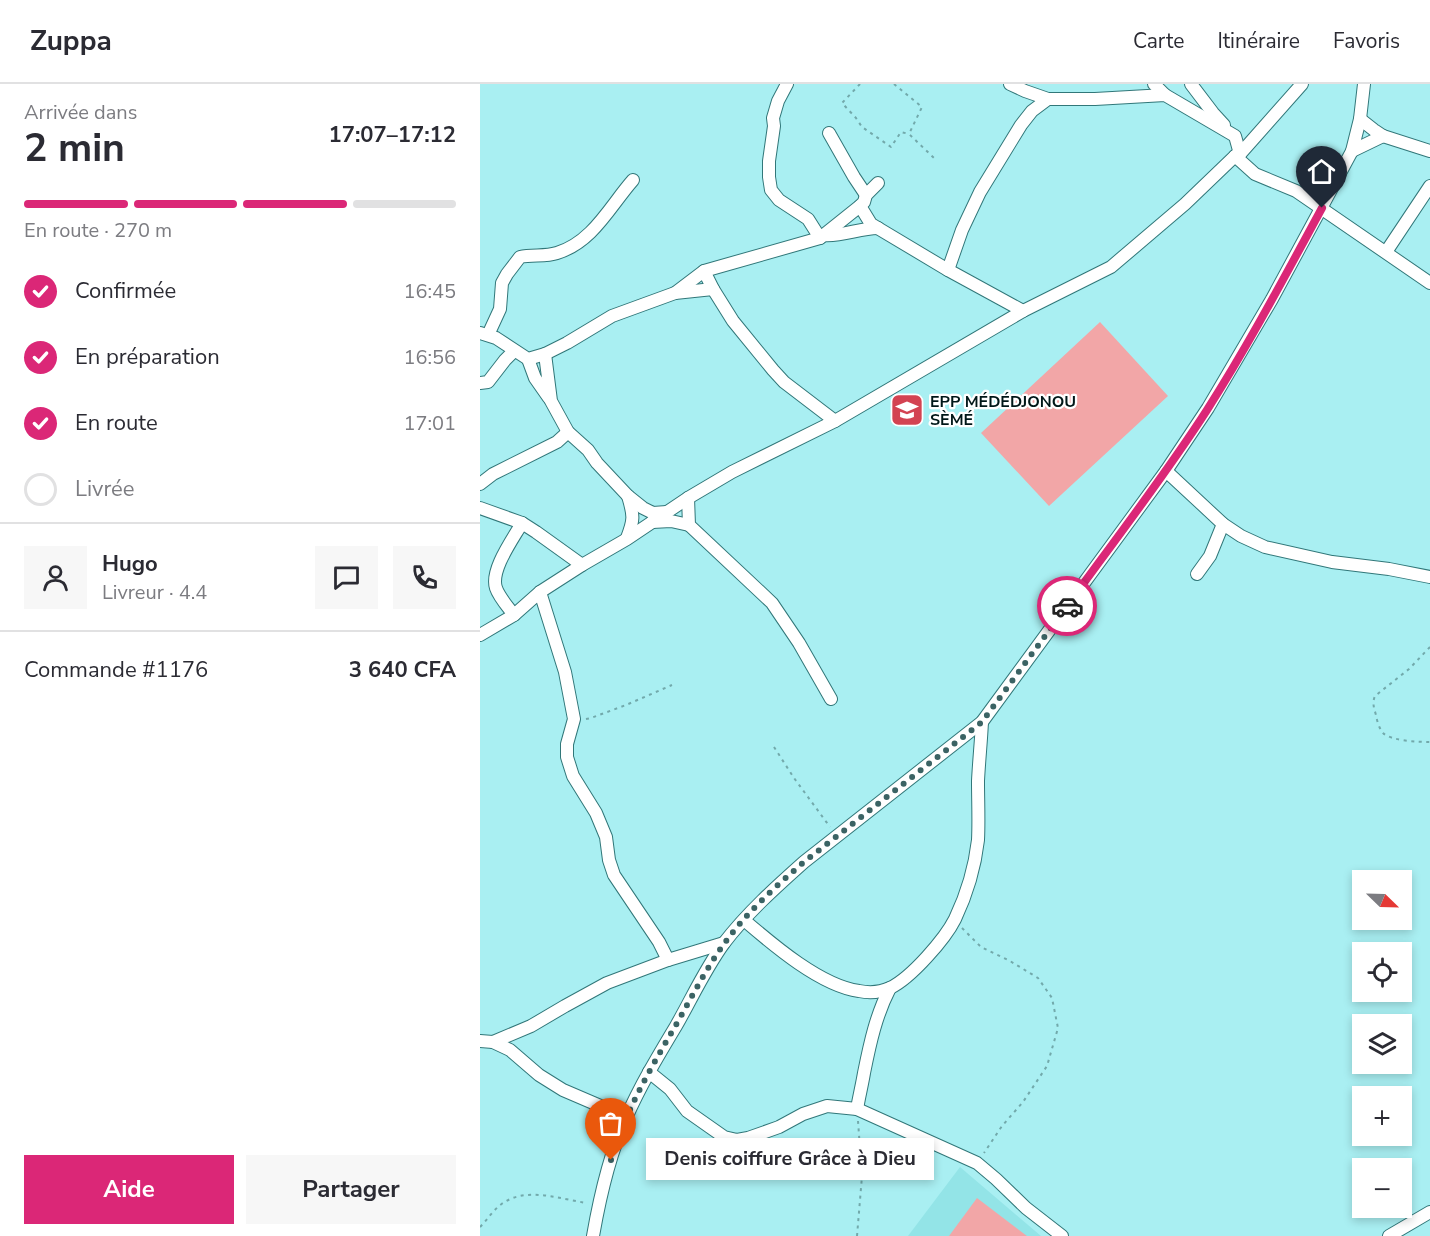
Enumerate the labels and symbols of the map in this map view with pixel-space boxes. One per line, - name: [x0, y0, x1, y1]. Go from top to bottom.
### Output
- pin: [1296, 146, 1347, 208]
- place label: EPP MÉDÉDJONOU SÈMÉ: [930, 391, 1076, 431]
- school or university icon: EPP MÉDÉDJONOU SÈMÉ: [889, 392, 925, 428]
- courier: [1037, 576, 1097, 636]
- north arrow: [1352, 870, 1412, 930]
- pin: [585, 1098, 636, 1160]
- callout: Denis coiffure Grâce à Dieu: [647, 1139, 935, 1181]

